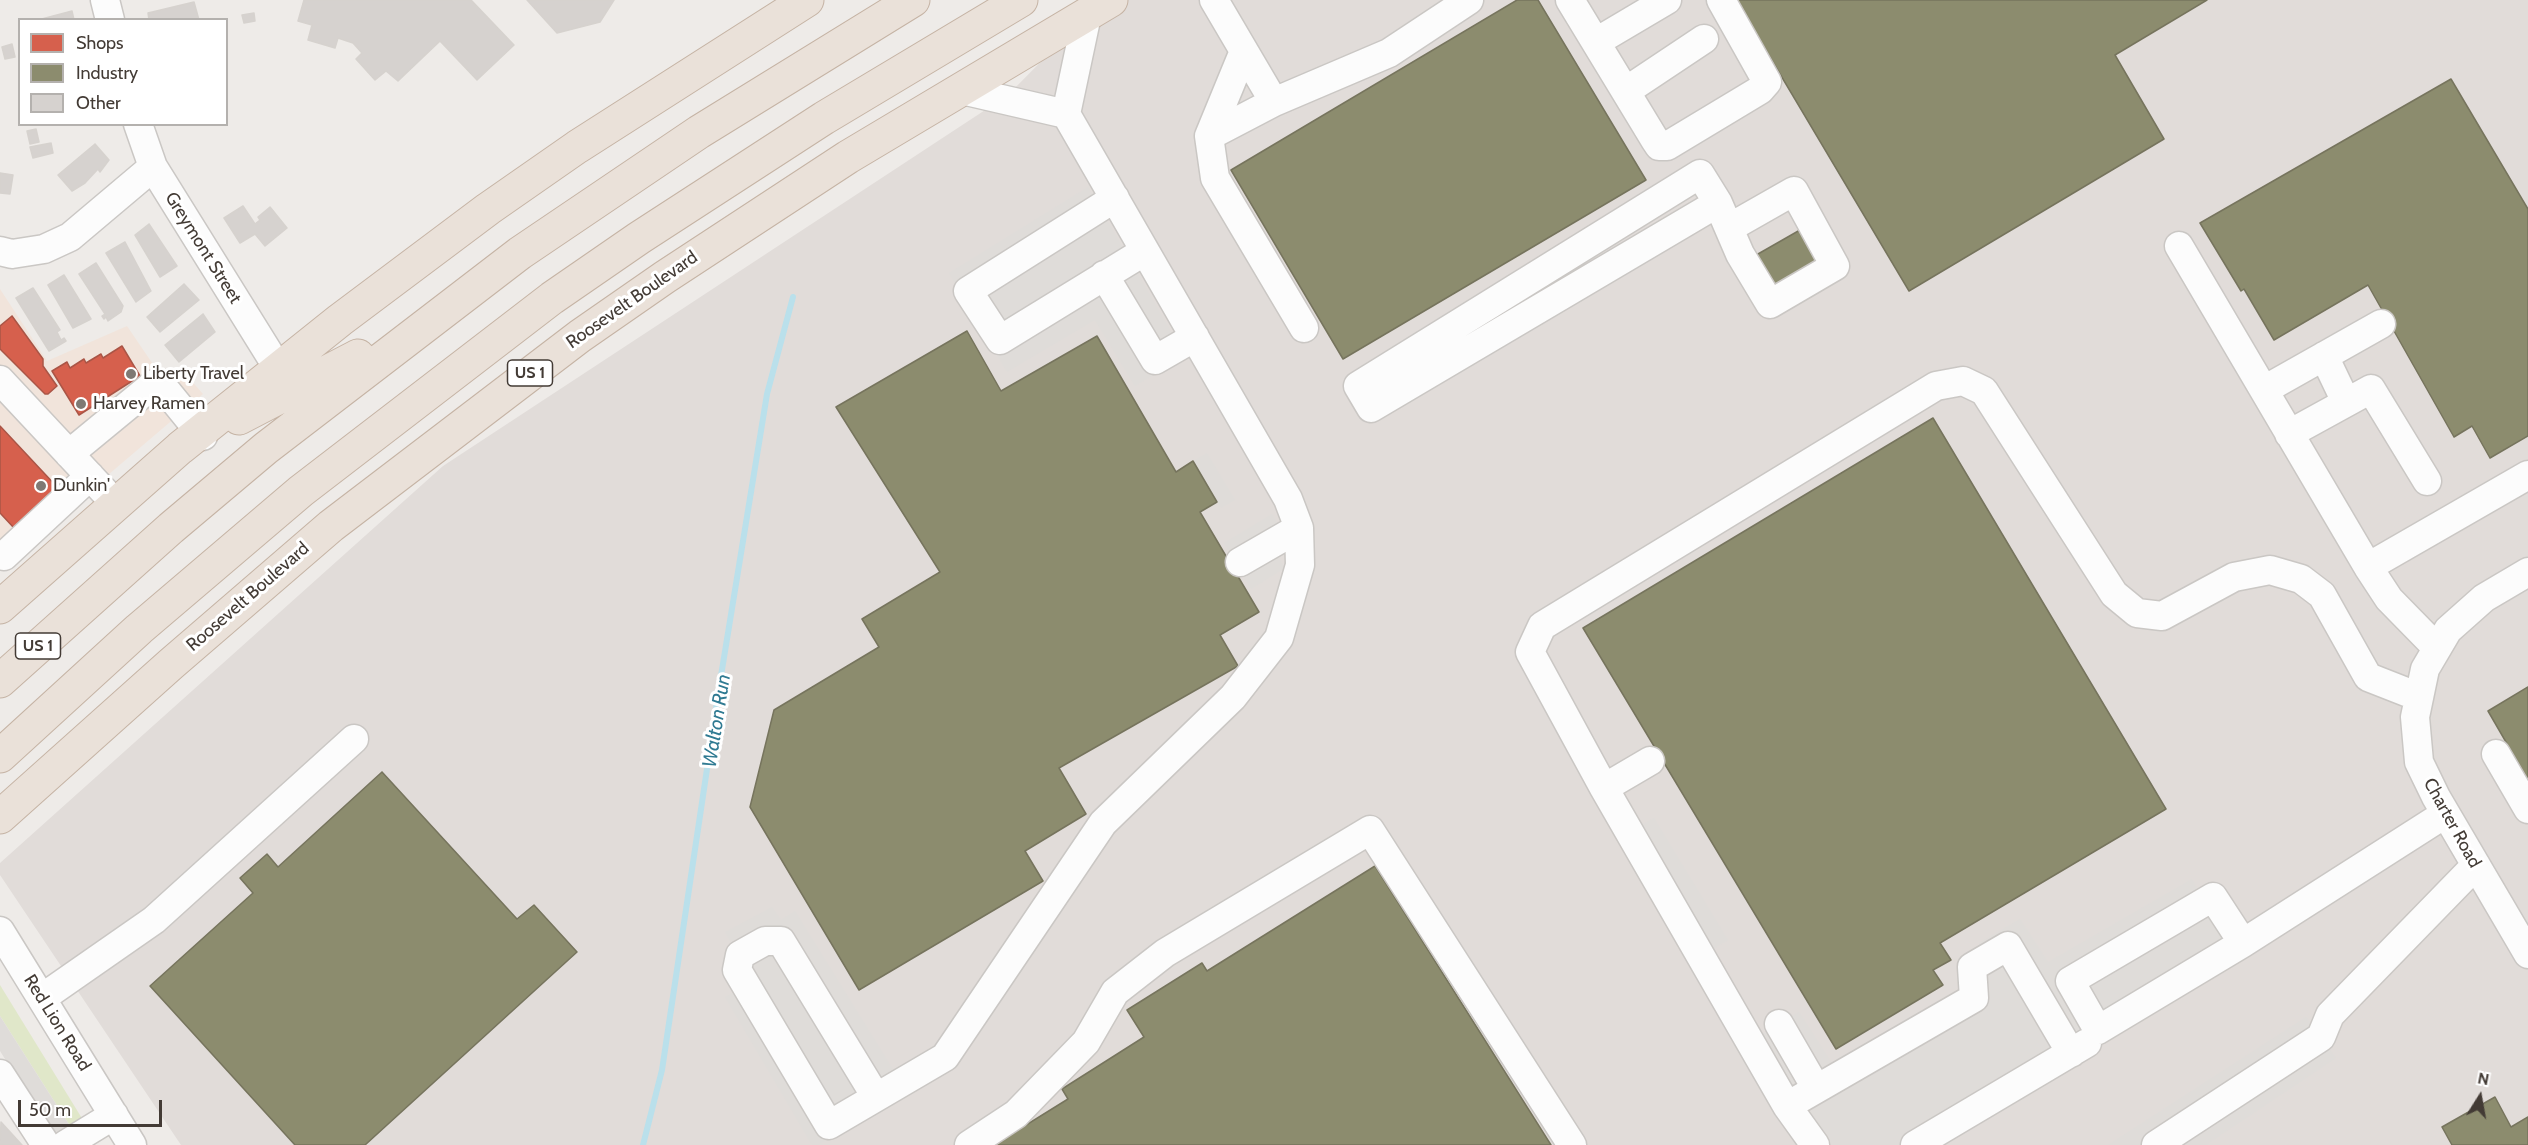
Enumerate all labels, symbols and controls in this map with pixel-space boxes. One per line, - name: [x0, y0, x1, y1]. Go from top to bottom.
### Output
- legend: [18, 18, 228, 126]
- text: Shops: [76, 32, 124, 54]
- text: Industry: [76, 62, 138, 84]
- text: Other: [76, 92, 121, 114]
- street label: Greymont Street: [160, 188, 246, 308]
- street label: Roosevelt Boulevard: [562, 247, 702, 353]
- road number: US 1: [508, 360, 552, 386]
- place label: Liberty Travel: [143, 363, 244, 385]
- marker: Liberty Travel: [124, 367, 138, 381]
- place label: Harvey Ramen: [93, 393, 205, 415]
- marker: Harvey Ramen: [74, 397, 88, 411]
- place label: Dunkin': [53, 475, 110, 497]
- marker: Dunkin': [34, 479, 48, 493]
- street label: Roosevelt Boulevard: [182, 538, 314, 656]
- road number: US 1: [15, 633, 60, 659]
- water label: Walton Run: [698, 673, 736, 769]
- street label: Charter Road: [2419, 774, 2485, 872]
- street label: Red Lion Road: [19, 971, 95, 1075]
- north arrow: [2450, 1067, 2510, 1127]
- text: N: [2476, 1068, 2491, 1089]
- scale bar: [21, 1088, 165, 1126]
- text: 50 m: [29, 1099, 71, 1121]

